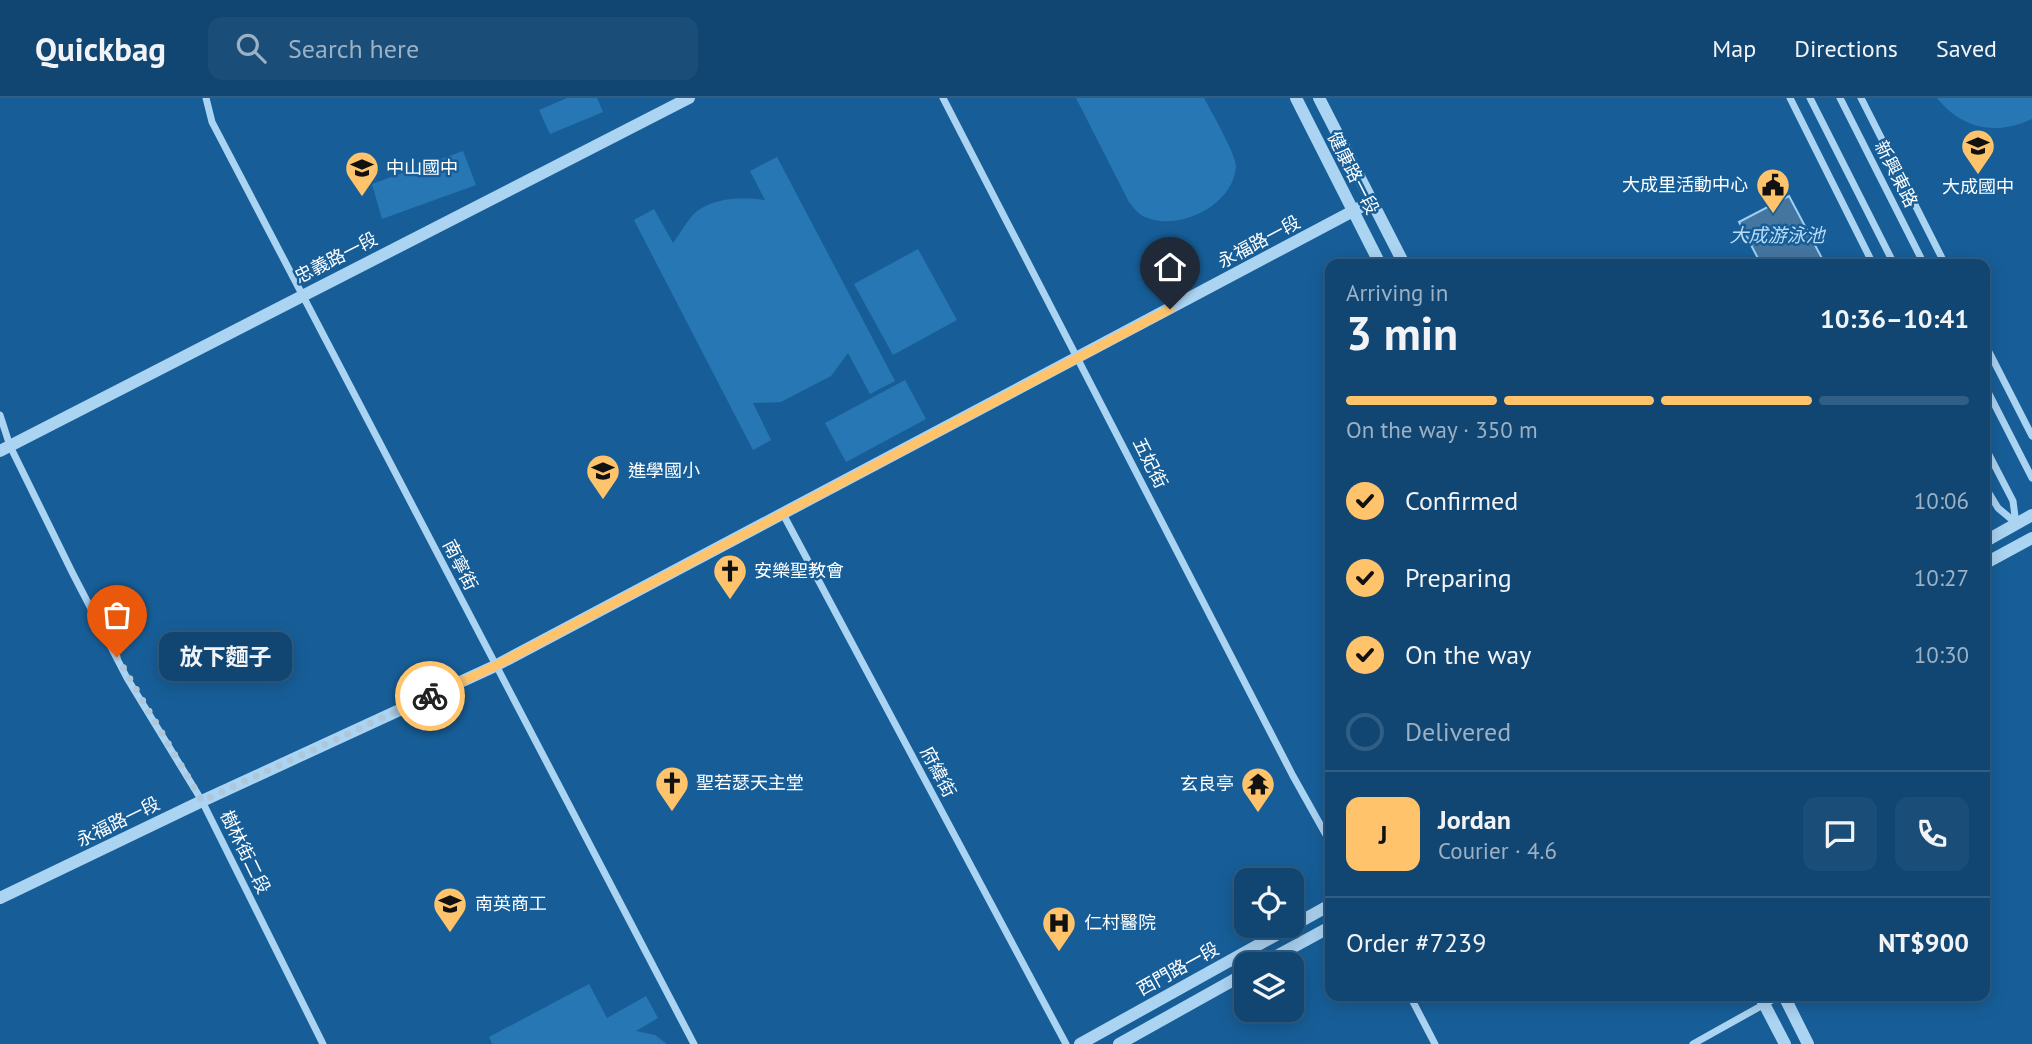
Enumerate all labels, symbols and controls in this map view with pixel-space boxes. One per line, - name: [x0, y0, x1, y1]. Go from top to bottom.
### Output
- search box: [208, 17, 698, 80]
- text: Quickbag: [35, 27, 166, 70]
- icon: search: [232, 29, 270, 67]
- text: Search here: [288, 32, 419, 65]
- text: Map: [1712, 33, 1756, 64]
- text: Directions: [1794, 33, 1898, 64]
- text: Saved: [1936, 33, 1997, 64]
- street label: 健康路一段: [1323, 127, 1384, 218]
- school or university icon: 大成國中: [1959, 127, 1997, 176]
- street label: 新興東路: [1870, 136, 1923, 211]
- school or university icon: 中山國中: [343, 149, 381, 198]
- place label: 中山國中: [386, 156, 458, 179]
- public building icon: 大成里活動中心: [1754, 166, 1792, 215]
- place label: 大成里活動中心: [1622, 173, 1748, 196]
- place label: 大成國中: [1942, 175, 2014, 198]
- street label: 永福路一段: [1214, 210, 1304, 273]
- water label: 大成游泳池: [1729, 223, 1826, 247]
- street label: 忠義路一段: [290, 227, 381, 288]
- pin: [1140, 237, 1200, 309]
- icon: home: [1151, 248, 1189, 286]
- text: Arriving in: [1346, 278, 1448, 307]
- text: 10:36–10:41: [1820, 302, 1969, 335]
- text: 3 min: [1346, 303, 1458, 363]
- text: On the way · 350 m: [1346, 415, 1538, 444]
- street label: 五妃街: [1128, 433, 1173, 492]
- school or university icon: 進學國小: [584, 452, 622, 501]
- place label: 進學國小: [628, 459, 700, 482]
- icon: check: [1346, 482, 1384, 520]
- text: Confirmed: [1405, 484, 1518, 517]
- text: 10:06: [1914, 486, 1969, 515]
- street label: 南寧街: [438, 535, 483, 594]
- church icon: 安樂聖教會: [711, 552, 749, 601]
- place label: 安樂聖教會: [754, 559, 844, 582]
- icon: check: [1346, 559, 1384, 597]
- text: Preparing: [1405, 561, 1512, 594]
- text: 10:27: [1914, 563, 1969, 592]
- pin: [87, 585, 147, 657]
- icon: bag: [98, 596, 136, 634]
- callout: 放下麵子: [159, 632, 292, 682]
- icon: check: [1346, 636, 1384, 674]
- text: On the way: [1405, 638, 1531, 671]
- text: 10:30: [1914, 640, 1969, 669]
- text: 放下麵子: [180, 642, 272, 671]
- courier: [395, 661, 465, 731]
- icon: bike: [411, 677, 449, 715]
- text: Delivered: [1405, 715, 1511, 748]
- street label: 府緯街: [916, 743, 961, 801]
- church icon: 聖若瑟天主堂: [653, 764, 691, 813]
- temple icon: 玄良亭: [1239, 765, 1277, 814]
- place label: 聖若瑟天主堂: [696, 771, 804, 794]
- place label: 玄良亭: [1180, 772, 1234, 795]
- street label: 永福路一段: [72, 791, 163, 852]
- button: chat: [1803, 797, 1877, 871]
- button: phone: [1895, 797, 1969, 871]
- text: Jordan: [1438, 803, 1511, 836]
- street label: 樹林街二段: [215, 806, 276, 897]
- text: J: [1379, 818, 1387, 851]
- text: Courier · 4.6: [1438, 836, 1557, 865]
- map controls: [1234, 868, 1304, 1022]
- button: locate: [1234, 868, 1304, 938]
- school or university icon: 南英商工: [431, 885, 469, 934]
- place label: 南英商工: [475, 892, 547, 915]
- hospital icon: 仁村醫院: [1040, 904, 1078, 953]
- place label: 仁村醫院: [1084, 911, 1156, 934]
- text: Order #7239: [1346, 926, 1486, 959]
- text: NT$900: [1878, 926, 1969, 959]
- street label: 西門路一段: [1133, 937, 1223, 1000]
- button: layers: [1234, 952, 1304, 1022]

